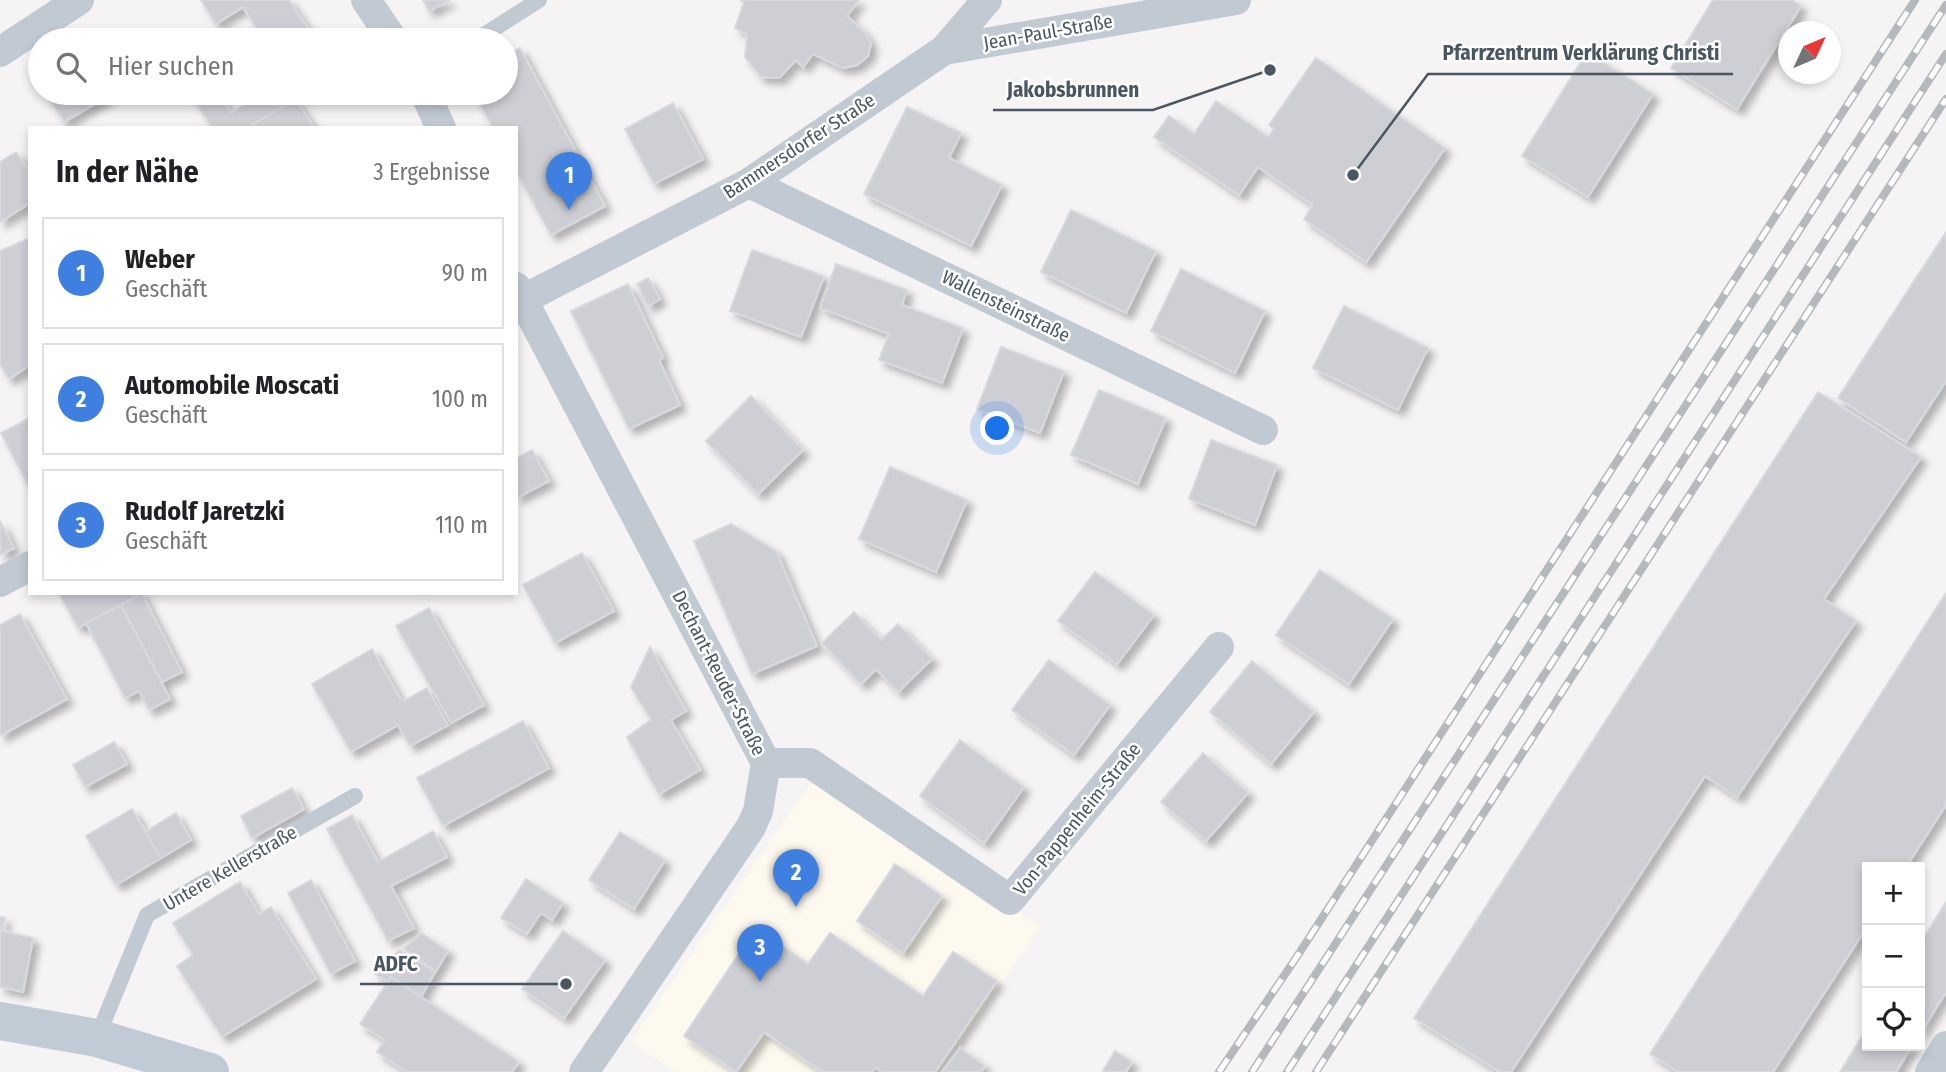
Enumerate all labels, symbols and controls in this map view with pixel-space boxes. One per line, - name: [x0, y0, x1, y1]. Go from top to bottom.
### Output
- street label: Jean-Paul-Straße: [982, 9, 1114, 55]
- north arrow: [1778, 21, 1841, 84]
- search box: [28, 28, 518, 105]
- callout: Pfarrzentrum Verklärung Christi: [1428, 32, 1733, 74]
- text: Pfarrzentrum Verklärung Christi: [1443, 40, 1719, 66]
- icon: search: [52, 48, 90, 86]
- text: Hier suchen: [108, 51, 234, 82]
- callout: Jakobsbrunnen: [993, 68, 1153, 110]
- text: Jakobsbrunnen: [1006, 77, 1139, 103]
- street label: Bammersdorfer Straße: [719, 88, 879, 204]
- pin: 1: [546, 152, 592, 210]
- text: In der Nähe: [56, 154, 199, 190]
- text: 3 Ergebnisse: [373, 158, 490, 186]
- text: Weber: [125, 244, 195, 275]
- text: 1: [76, 259, 86, 287]
- text: 90 m: [442, 259, 488, 287]
- street label: Wallensteinstraße: [938, 265, 1074, 347]
- text: Geschäft: [125, 275, 207, 303]
- text: Automobile Moscati: [125, 370, 339, 401]
- text: 2: [76, 385, 86, 413]
- text: 100 m: [432, 385, 488, 413]
- text: Geschäft: [125, 401, 207, 429]
- your location: [980, 411, 1014, 445]
- text: Rudolf Jaretzki: [125, 496, 285, 527]
- text: 3: [76, 511, 86, 539]
- text: 110 m: [435, 511, 488, 539]
- text: Geschäft: [125, 527, 207, 555]
- street label: Dechant-Reuder-Straße: [667, 587, 771, 759]
- street label: Von-Pappenheim-Straße: [1008, 738, 1146, 900]
- street label: Untere Kellerstraße: [159, 820, 301, 916]
- pin: 2: [773, 849, 819, 907]
- map controls: [1862, 862, 1925, 1051]
- button: +: [1862, 862, 1925, 925]
- pin: 3: [737, 924, 783, 982]
- button: −: [1862, 925, 1925, 988]
- callout: ADFC: [360, 942, 432, 984]
- text: ADFC: [373, 951, 418, 977]
- button: locate: [1862, 988, 1925, 1051]

